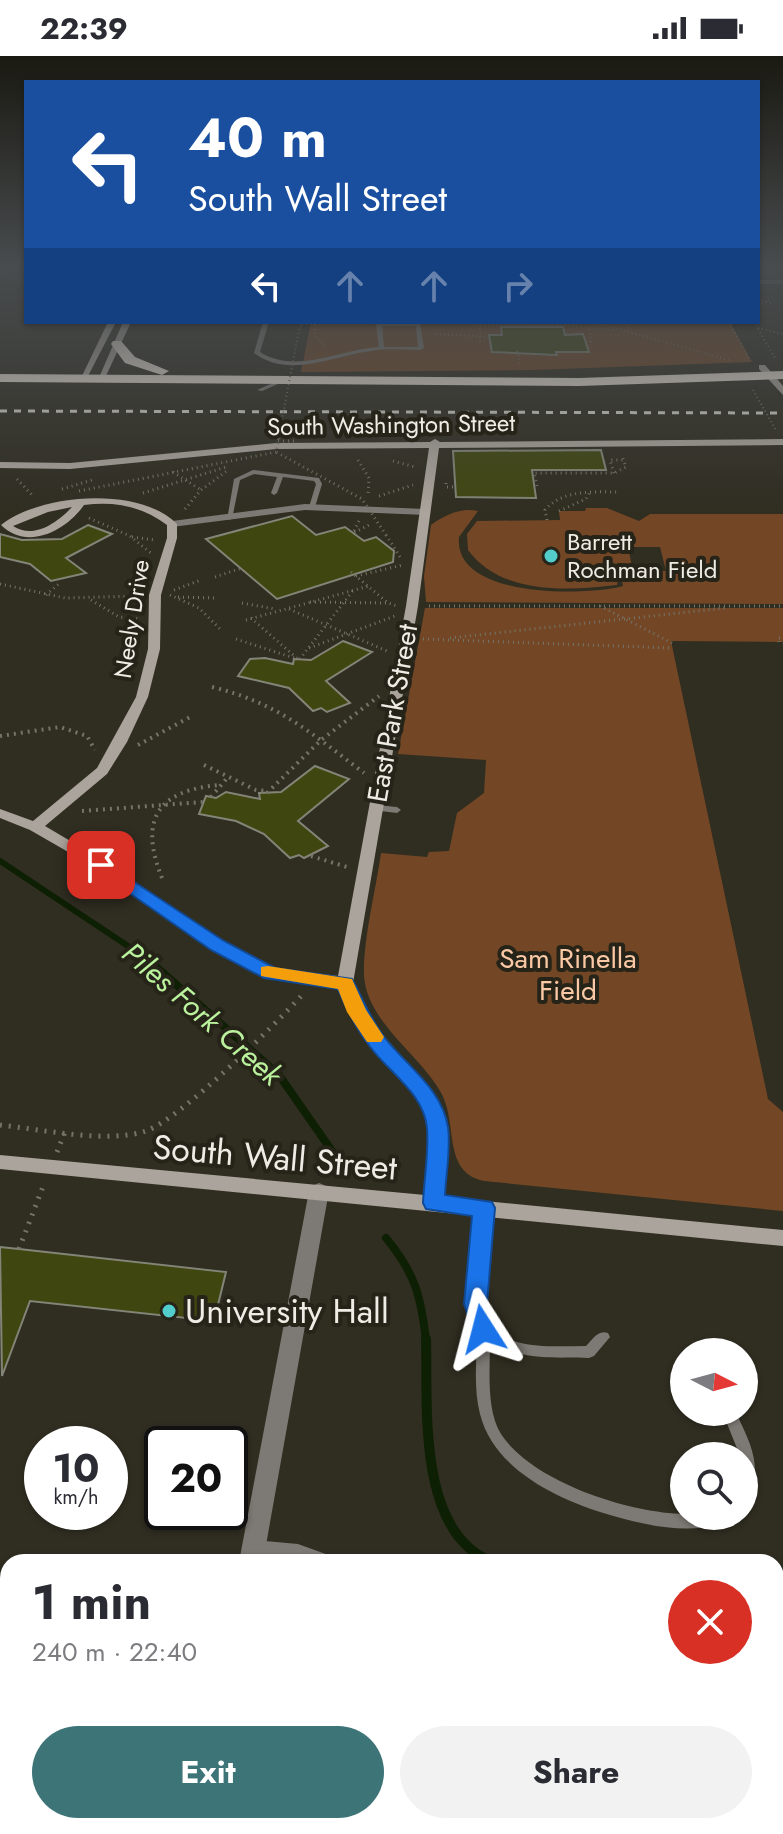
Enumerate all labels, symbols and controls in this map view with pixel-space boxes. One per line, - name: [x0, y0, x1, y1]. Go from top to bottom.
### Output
- text: 22:39: [40, 7, 128, 50]
- text: 40 m: [188, 97, 327, 178]
- icon: left: [56, 112, 160, 216]
- text: South Wall Street: [188, 172, 447, 224]
- icon: left: [244, 264, 288, 308]
- icon: ahead: [328, 264, 372, 308]
- icon: ahead: [412, 264, 456, 308]
- icon: right: [496, 264, 540, 308]
- street label: South Washington Street: [267, 405, 516, 444]
- place label: Barrett Rochman Field: [567, 524, 717, 587]
- marker: Barrett Rochman Field: [542, 547, 560, 565]
- street label: Neely Drive: [105, 557, 158, 681]
- street label: East Park Street: [357, 620, 428, 805]
- pin: [67, 831, 135, 899]
- icon: arrive: [79, 843, 123, 887]
- water label: Piles Fork Creek: [113, 932, 293, 1096]
- park label: Sam Rinella Field: [499, 938, 637, 1011]
- street label: South Wall Street: [151, 1122, 399, 1193]
- place label: University Hall: [185, 1287, 389, 1336]
- position arrow: [441, 1287, 525, 1371]
- marker: University Hall: [160, 1302, 178, 1320]
- north arrow: [670, 1338, 758, 1426]
- map controls: [670, 1338, 758, 1530]
- speed limit sign: 20: [144, 1426, 248, 1530]
- text: 10: [53, 1439, 99, 1497]
- button: search: [670, 1442, 758, 1530]
- text: km/h: [53, 1483, 99, 1512]
- text: 1 min: [32, 1568, 151, 1637]
- button: close: [668, 1580, 752, 1664]
- text: 240 m · 22:40: [32, 1633, 197, 1671]
- button: Exit: [32, 1726, 384, 1818]
- button: Share: [400, 1726, 752, 1818]

